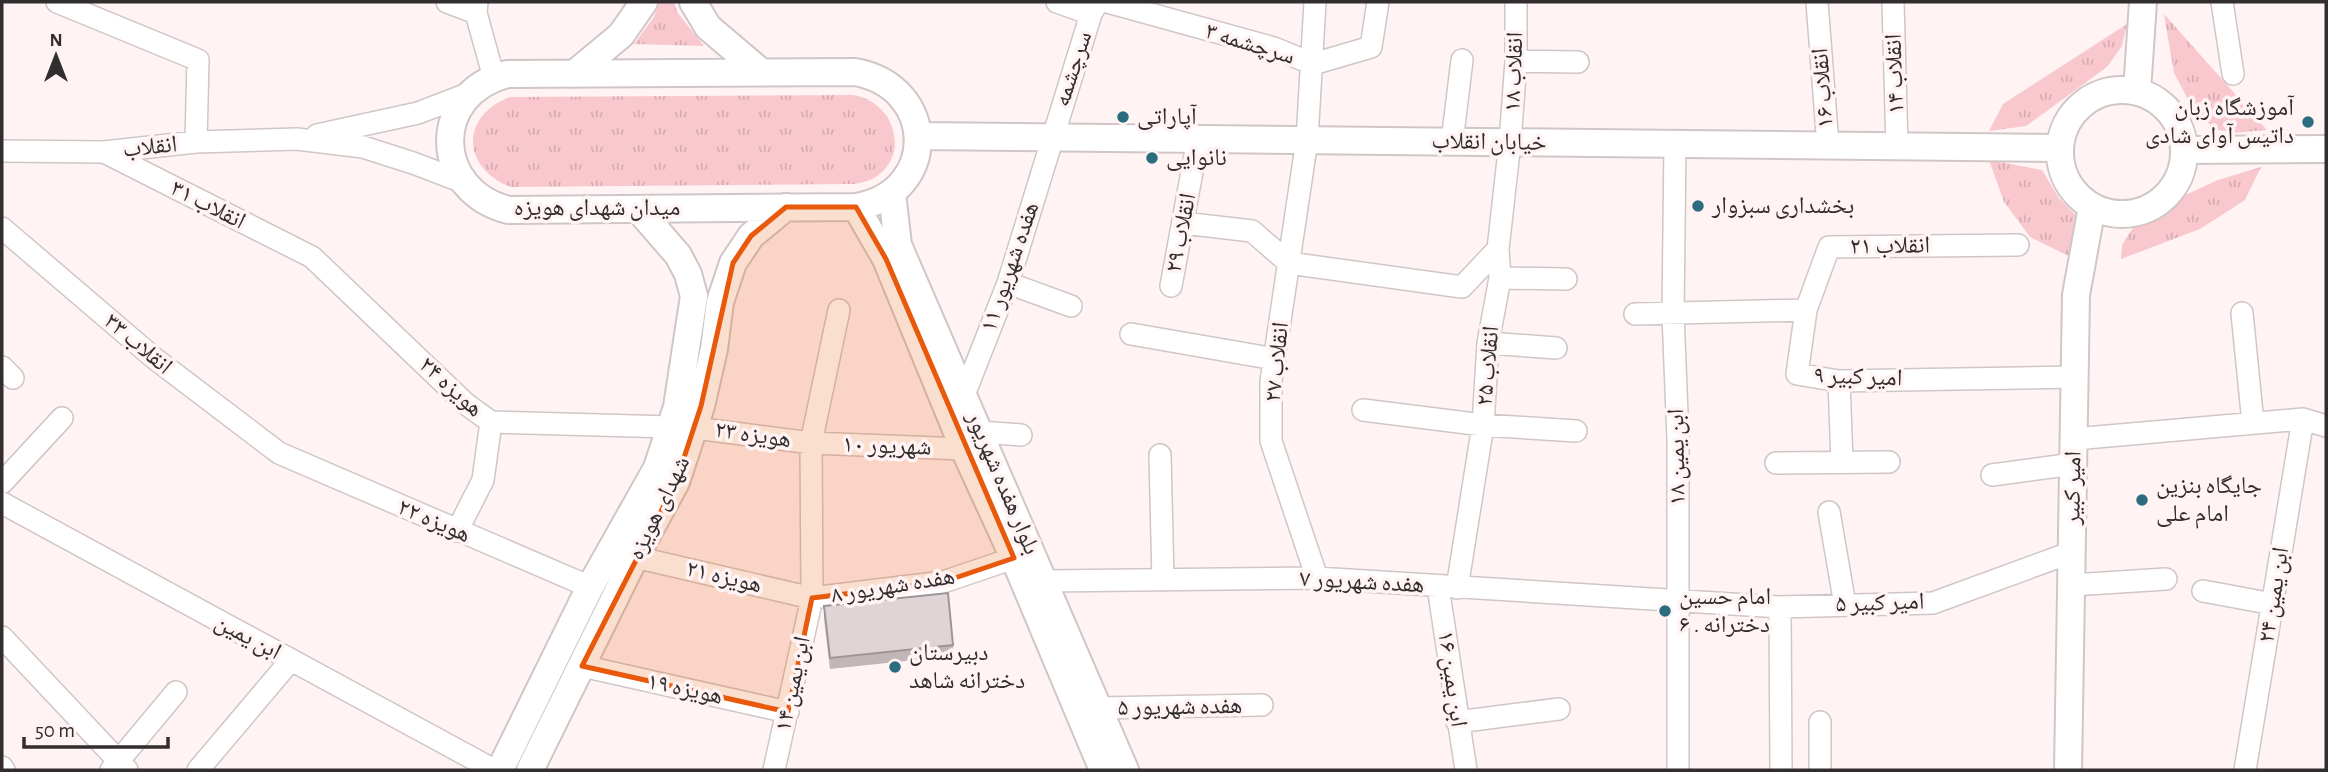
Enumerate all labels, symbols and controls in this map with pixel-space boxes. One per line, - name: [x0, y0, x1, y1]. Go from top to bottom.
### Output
- street label: سرچشمه ۳: [1202, 19, 1298, 70]
- north arrow: [21, 21, 91, 91]
- street label: سرچشمه: [1050, 28, 1097, 110]
- text: N: [49, 31, 63, 50]
- street label: انقلاب ۱۸: [1501, 31, 1528, 113]
- street label: انقلاب ۱۴: [1882, 33, 1909, 115]
- street label: انقلاب ۱۶: [1808, 47, 1839, 129]
- place label: آموزشگاه زبان داتیس آوای شادی: [2145, 95, 2295, 149]
- place label: آپاراتی: [1137, 104, 1198, 130]
- marker: آپاراتی: [1115, 109, 1131, 125]
- marker: آموزشگاه زبان داتیس آوای شادی: [2300, 114, 2316, 130]
- street label: خیابان انقلاب: [1431, 129, 1547, 156]
- street label: انقلاب: [122, 132, 179, 163]
- place label: نانوایی: [1166, 146, 1227, 171]
- marker: نانوایی: [1144, 150, 1160, 166]
- street label: انقلاب ۳۱: [166, 176, 249, 235]
- street label: انقلاب ۲۹: [1162, 191, 1201, 275]
- place label: بخشداری سبزوار: [1711, 194, 1854, 219]
- street label: میدان شهدای هویزه: [514, 196, 680, 221]
- marker: بخشداری سبزوار: [1690, 198, 1706, 214]
- street label: هفده شهریور ۱۱: [977, 199, 1044, 335]
- street label: انقلاب ۲۱: [1850, 233, 1930, 259]
- street label: انقلاب ۳۳: [99, 309, 176, 380]
- street label: انقلاب ۲۷: [1261, 321, 1294, 403]
- street label: انقلاب ۲۵: [1473, 325, 1504, 407]
- street label: هویزه ۲۴: [414, 352, 488, 422]
- street label: امیر کبیر ۹: [1813, 363, 1903, 391]
- street label: بلوار هفده شهریور: [961, 407, 1044, 558]
- street label: ابن یمین ۱۸: [1664, 408, 1691, 506]
- street label: هویزه ۲۳: [713, 418, 793, 453]
- street label: شهریور ۱۰: [842, 432, 932, 460]
- street label: امیر کبیر: [2060, 451, 2086, 526]
- street label: شهدای هویزه: [624, 452, 695, 564]
- place label: جایگاه بنزین امام علی: [2156, 474, 2262, 529]
- marker: جایگاه بنزین امام علی: [2134, 492, 2150, 508]
- street label: هویزه ۲۲: [394, 495, 474, 547]
- street label: ابن یمین ۲۴: [2255, 545, 2294, 645]
- street label: هویزه ۲۱: [684, 557, 764, 598]
- street label: هفده شهریور ۸: [830, 564, 957, 608]
- street label: هفده شهریور ۷: [1299, 567, 1425, 598]
- place label: امام حسین ۶ . دخترانه: [1679, 585, 1771, 637]
- street label: امیر کبیر ۵: [1835, 589, 1925, 617]
- marker: امام حسین ۶ . دخترانه: [1657, 603, 1673, 619]
- street label: ابن یمین: [210, 610, 285, 665]
- street label: ابن یمین ۱۶: [1432, 629, 1471, 729]
- street label: ابن یمین ۱۴: [771, 634, 816, 734]
- place label: دبیرستان دخترانه شاهد: [909, 641, 1025, 693]
- marker: دبیرستان دخترانه شاهد: [887, 659, 903, 675]
- street label: هویزه ۱۹: [645, 669, 725, 709]
- street label: هفده شهریور ۵: [1117, 694, 1243, 720]
- scale bar: [24, 706, 168, 750]
- text: 50 m: [35, 720, 75, 741]

